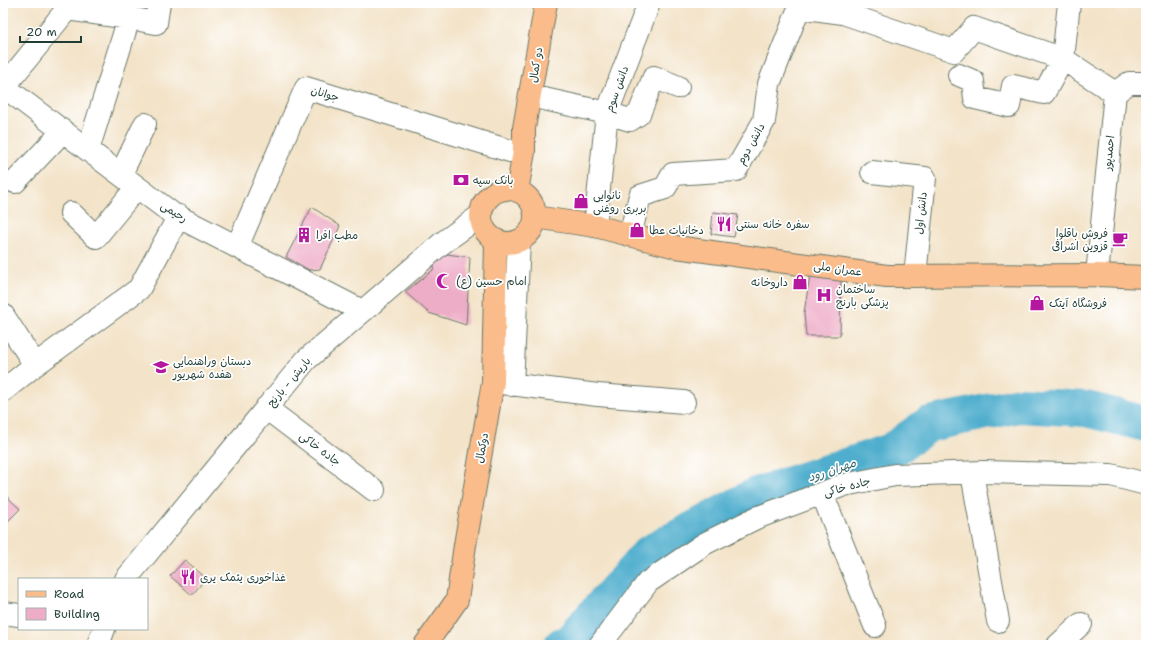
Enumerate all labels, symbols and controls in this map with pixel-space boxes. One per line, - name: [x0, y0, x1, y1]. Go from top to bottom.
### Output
- scale bar: [20, 18, 81, 44]
- text: 20 m: [26, 24, 57, 40]
- street label: دو کمال: [526, 46, 546, 84]
- street label: دانش سوم: [602, 64, 633, 115]
- street label: جوانان: [309, 83, 341, 105]
- street label: دانش دوم: [733, 120, 769, 168]
- street label: احمدپور: [1100, 135, 1118, 172]
- bank icon: بانک سپه: [452, 171, 470, 189]
- place label: بانک سپه: [473, 173, 513, 188]
- place label: نانوایی بربری روغنی: [593, 188, 647, 216]
- street label: دانش اول: [911, 191, 931, 235]
- shop icon: نانوایی بربری روغنی: [572, 192, 590, 210]
- street label: رحیمی: [158, 198, 190, 226]
- restaurant icon: سفره خانه سنتی: [715, 215, 733, 233]
- place label: سفره خانه سنتی: [736, 217, 810, 232]
- shop icon: دخانیات عطا: [628, 221, 646, 239]
- place label: دخانیات عطا: [649, 223, 704, 238]
- building icon: مطب افرا: [295, 226, 313, 244]
- place label: فروش باقلوا قزوین اشرافی: [1052, 226, 1108, 254]
- place label: مطب افرا: [316, 228, 358, 243]
- cafe icon: فروش باقلوا قزوین اشرافی: [1111, 230, 1129, 248]
- street label: عمران ملی: [813, 258, 863, 280]
- mosque icon: امام حسین (ع): [435, 272, 453, 290]
- shop icon: داروخانه: [791, 273, 809, 291]
- place label: امام حسین (ع): [456, 274, 527, 290]
- place label: داروخانه: [751, 275, 788, 290]
- place label: ساختمان پزشکی بارنج: [836, 282, 889, 310]
- hospital icon: ساختمان پزشکی بارنج: [815, 286, 833, 304]
- shop icon: فروشگاه آیتک: [1028, 294, 1046, 312]
- place label: فروشگاه آیتک: [1049, 296, 1107, 311]
- place label: دبستان وراهنمایی هفده شهریور: [172, 354, 251, 382]
- street label: باریش - بارنج: [264, 354, 314, 410]
- school or university icon: دبستان وراهنمایی هفده شهریور: [152, 358, 170, 376]
- street label: جاده خاکی: [296, 429, 344, 469]
- street label: دوکمال: [472, 432, 492, 464]
- water label: مهران رود: [806, 454, 859, 485]
- street label: جاده خاکی: [822, 474, 872, 500]
- restaurant icon: غذاخوری یئمک یری: [179, 568, 197, 586]
- place label: غذاخوری یئمک یری: [200, 570, 286, 585]
- legend: [18, 578, 148, 630]
- text: Road: [54, 586, 85, 602]
- text: Building: [54, 606, 100, 622]

